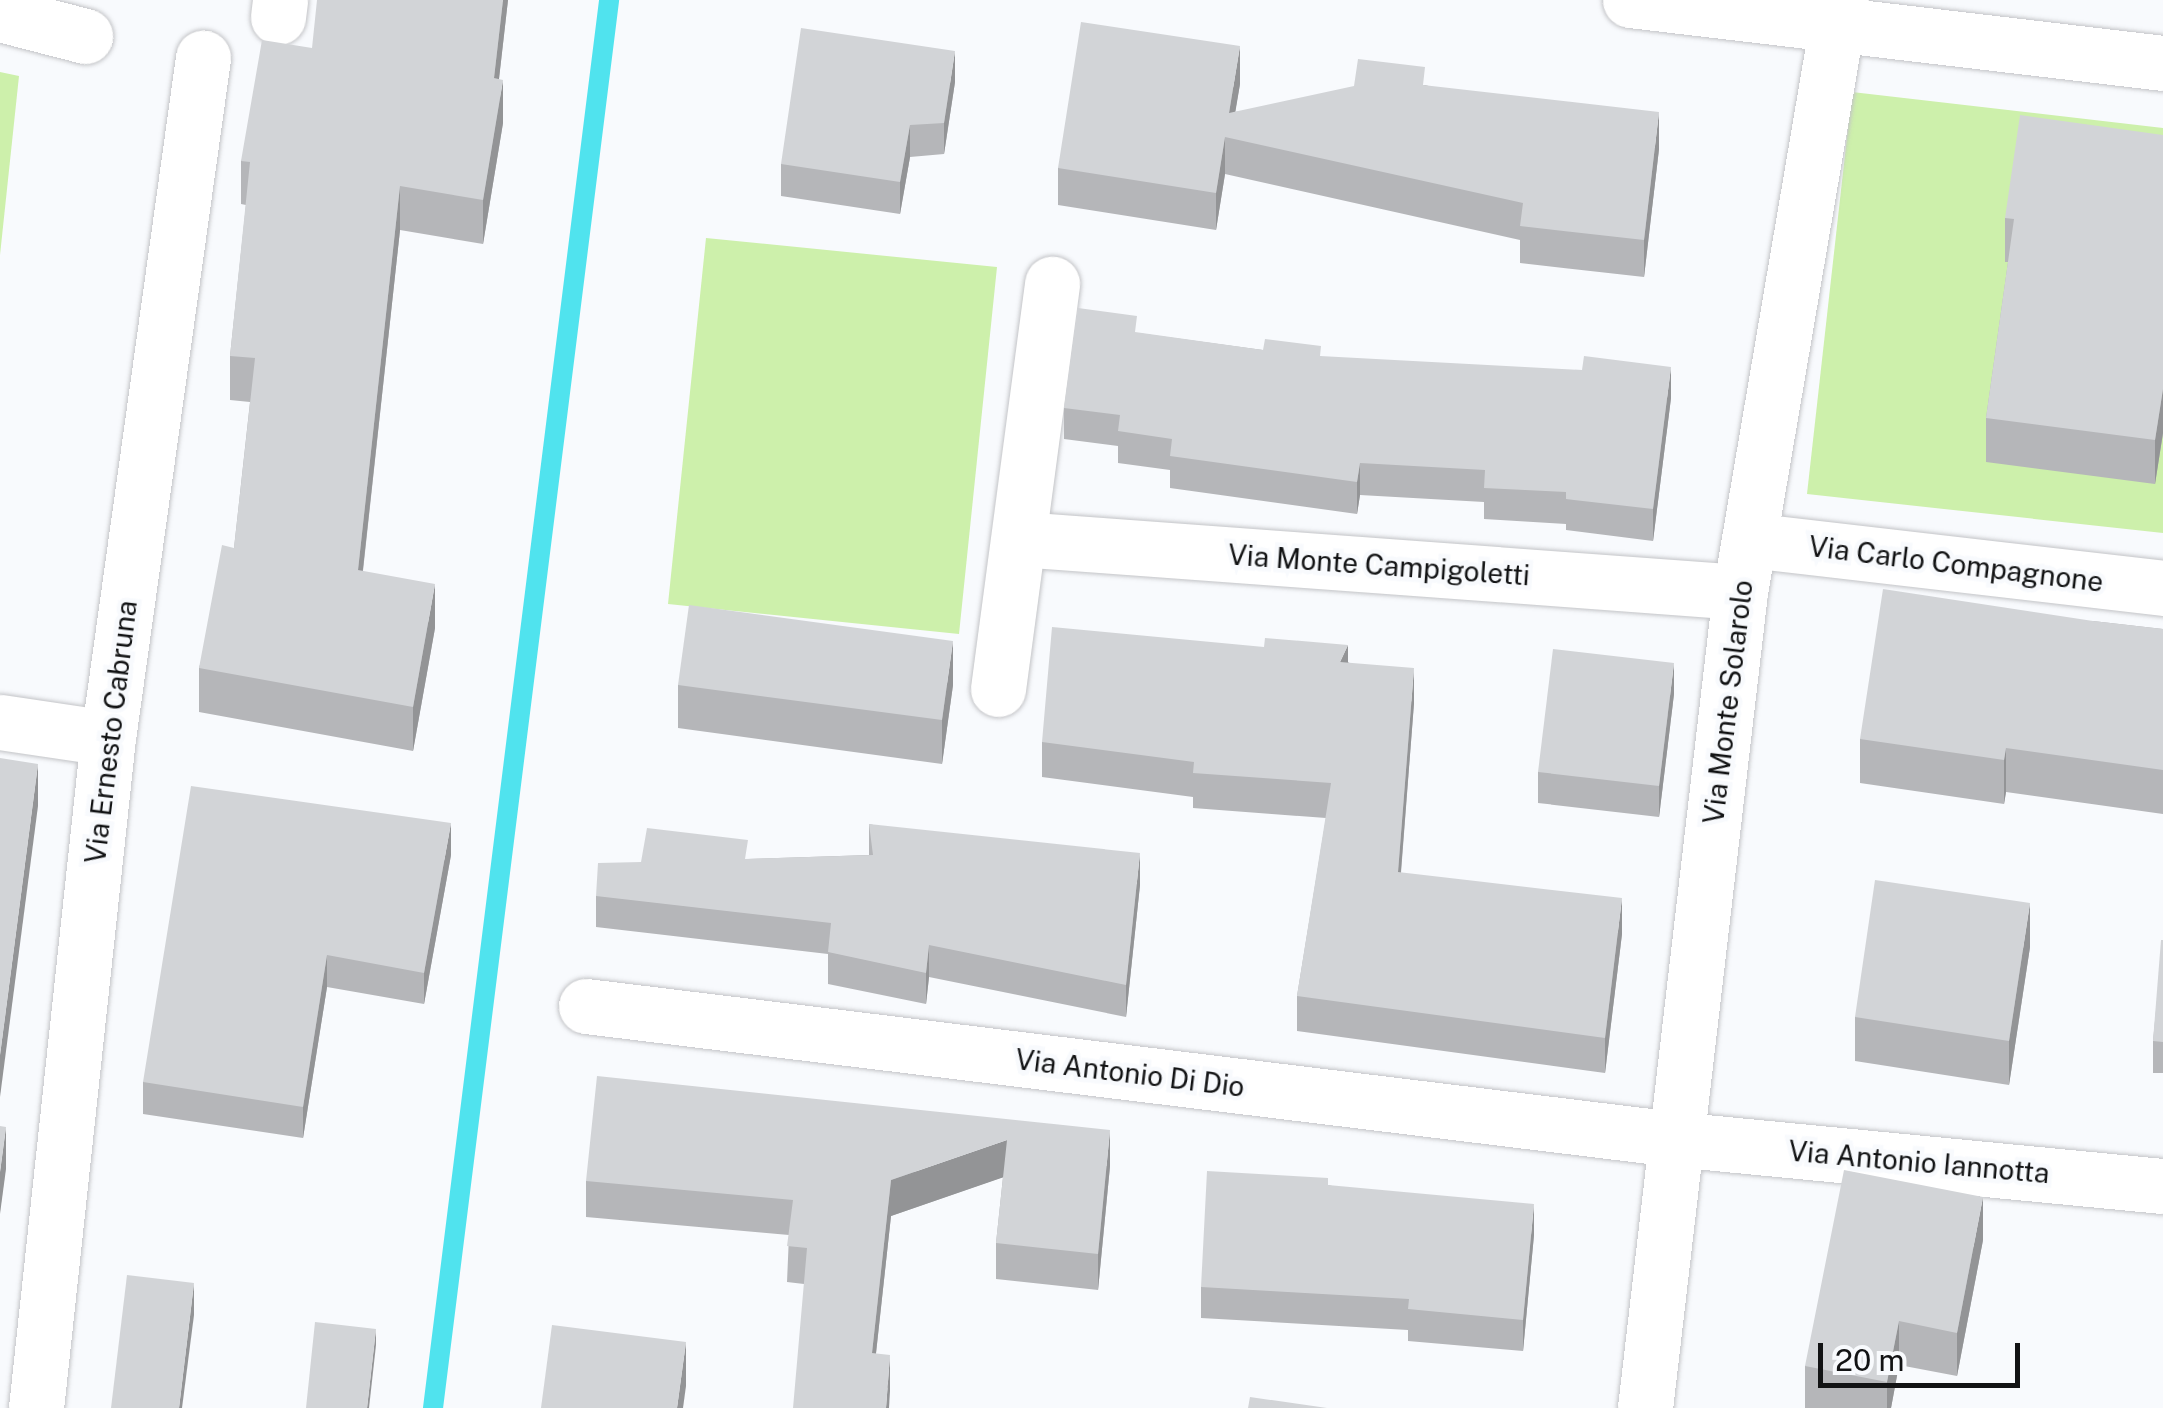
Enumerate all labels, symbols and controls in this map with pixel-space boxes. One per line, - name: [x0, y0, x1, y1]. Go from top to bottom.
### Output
- street label: Via Carlo Compagnone: [1807, 529, 2105, 599]
- street label: Via Monte Campigoletti: [1227, 538, 1531, 592]
- street label: Via Monte Solarolo: [1696, 578, 1760, 826]
- street label: Via Ernesto Cabruna: [78, 598, 144, 866]
- street label: Via Antonio Di Dio: [1013, 1042, 1247, 1104]
- street label: Via Antonio Iannotta: [1787, 1134, 2051, 1190]
- scale bar: [1823, 1323, 2026, 1385]
- text: 20 m: [1835, 1342, 1904, 1378]

